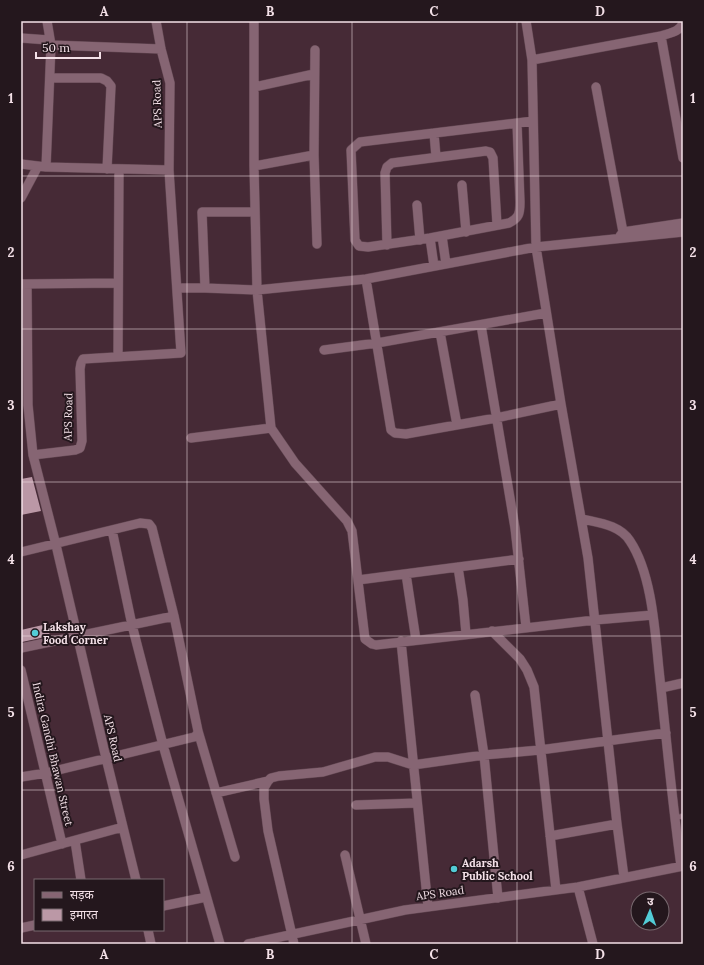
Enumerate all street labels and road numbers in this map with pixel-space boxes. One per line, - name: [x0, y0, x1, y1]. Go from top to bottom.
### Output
- street label: APS Road: [149, 79, 165, 129]
- street label: APS Road: [61, 392, 75, 442]
- street label: Indira Gandhi Bhawan Street: [30, 681, 77, 828]
- street label: APS Road: [101, 712, 125, 763]
- street label: APS Road: [414, 883, 465, 903]

